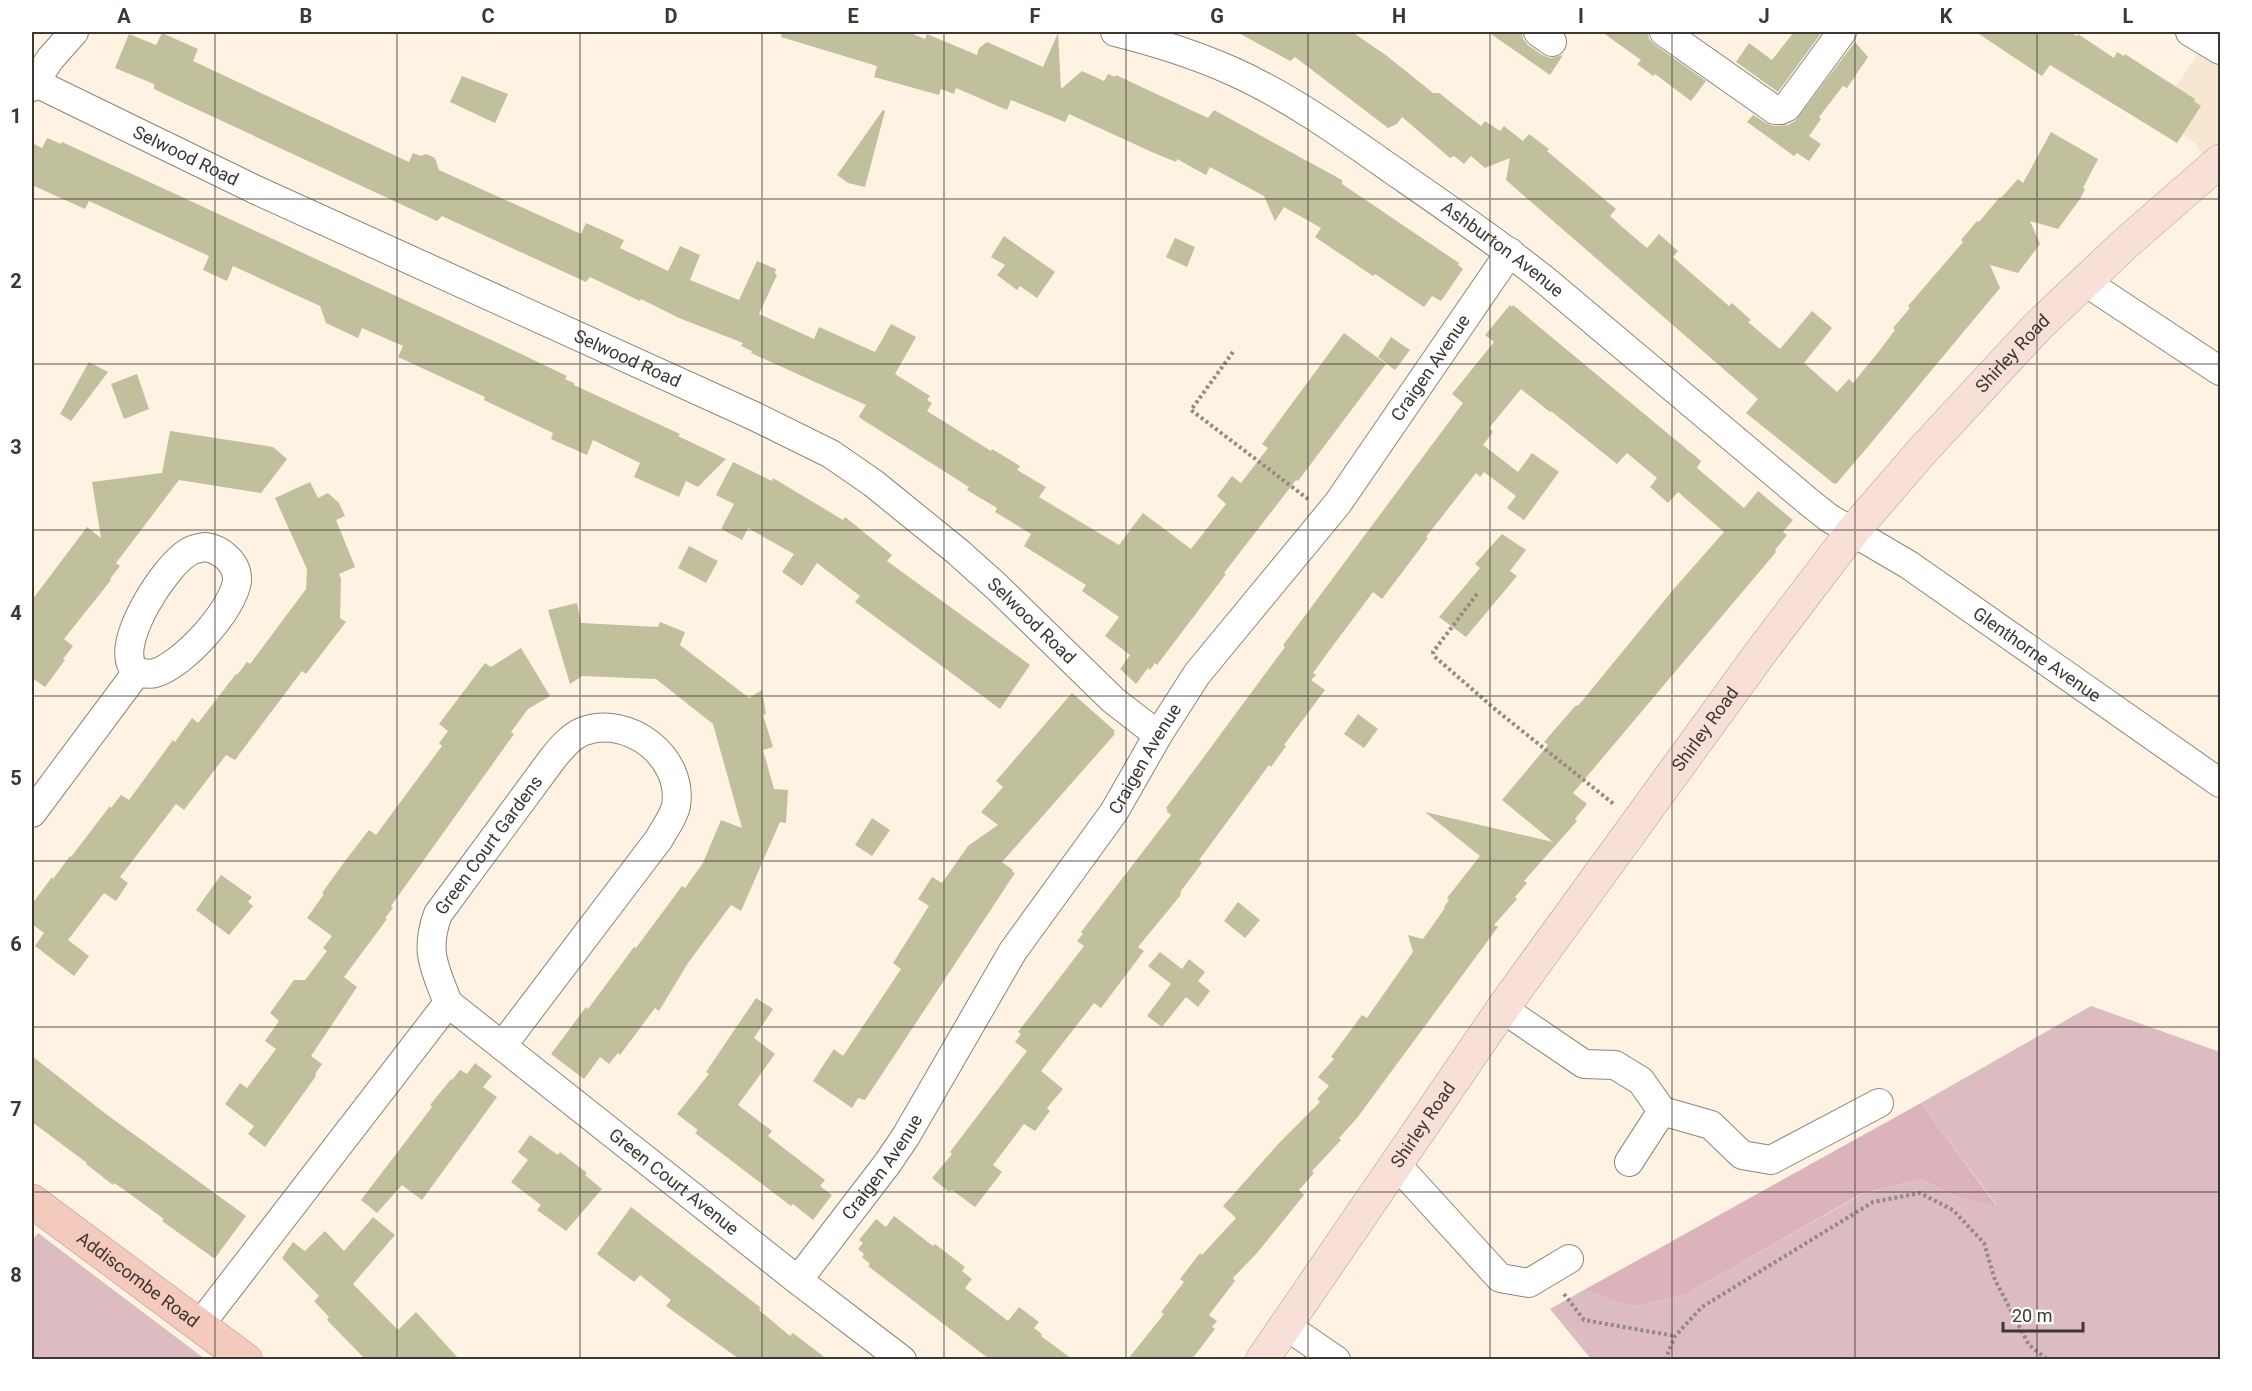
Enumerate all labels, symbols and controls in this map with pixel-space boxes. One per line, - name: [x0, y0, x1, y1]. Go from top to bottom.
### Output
- text: A: [117, 4, 131, 28]
- text: B: [300, 4, 312, 28]
- text: C: [481, 4, 495, 28]
- text: D: [665, 4, 678, 28]
- text: E: [847, 4, 859, 28]
- text: F: [1030, 4, 1041, 28]
- text: G: [1210, 4, 1224, 28]
- text: H: [1392, 4, 1406, 28]
- text: I: [1578, 4, 1584, 28]
- text: J: [1758, 4, 1770, 28]
- text: K: [1940, 4, 1953, 28]
- text: L: [2123, 4, 2134, 28]
- text: 1: [10, 104, 22, 128]
- street label: Selwood Road: [130, 121, 242, 190]
- street label: Ashburton Avenue: [1438, 196, 1568, 301]
- text: 2: [10, 269, 22, 293]
- street label: Craigen Avenue: [1386, 310, 1474, 425]
- street label: Shirley Road: [1971, 310, 2054, 397]
- street label: Selwood Road: [571, 325, 684, 391]
- text: 3: [10, 435, 22, 459]
- street label: Selwood Road: [984, 573, 1080, 668]
- text: 4: [10, 601, 22, 625]
- street label: Glenthorne Avenue: [1969, 602, 2105, 706]
- street label: Shirley Road: [1667, 683, 1742, 775]
- street label: Craigen Avenue: [1104, 700, 1185, 818]
- text: 5: [10, 766, 22, 790]
- street label: Green Court Gardens: [430, 771, 546, 919]
- text: 6: [10, 932, 22, 956]
- street label: Shirley Road: [1386, 1078, 1459, 1171]
- text: 7: [10, 1097, 22, 1121]
- street label: Craigen Avenue: [837, 1110, 926, 1224]
- street label: Green Court Avenue: [605, 1124, 743, 1239]
- street label: Addiscombe Road: [73, 1227, 203, 1331]
- text: 8: [10, 1263, 22, 1287]
- scale bar: [2003, 1295, 2082, 1333]
- text: 20 m: [2012, 1305, 2052, 1326]

